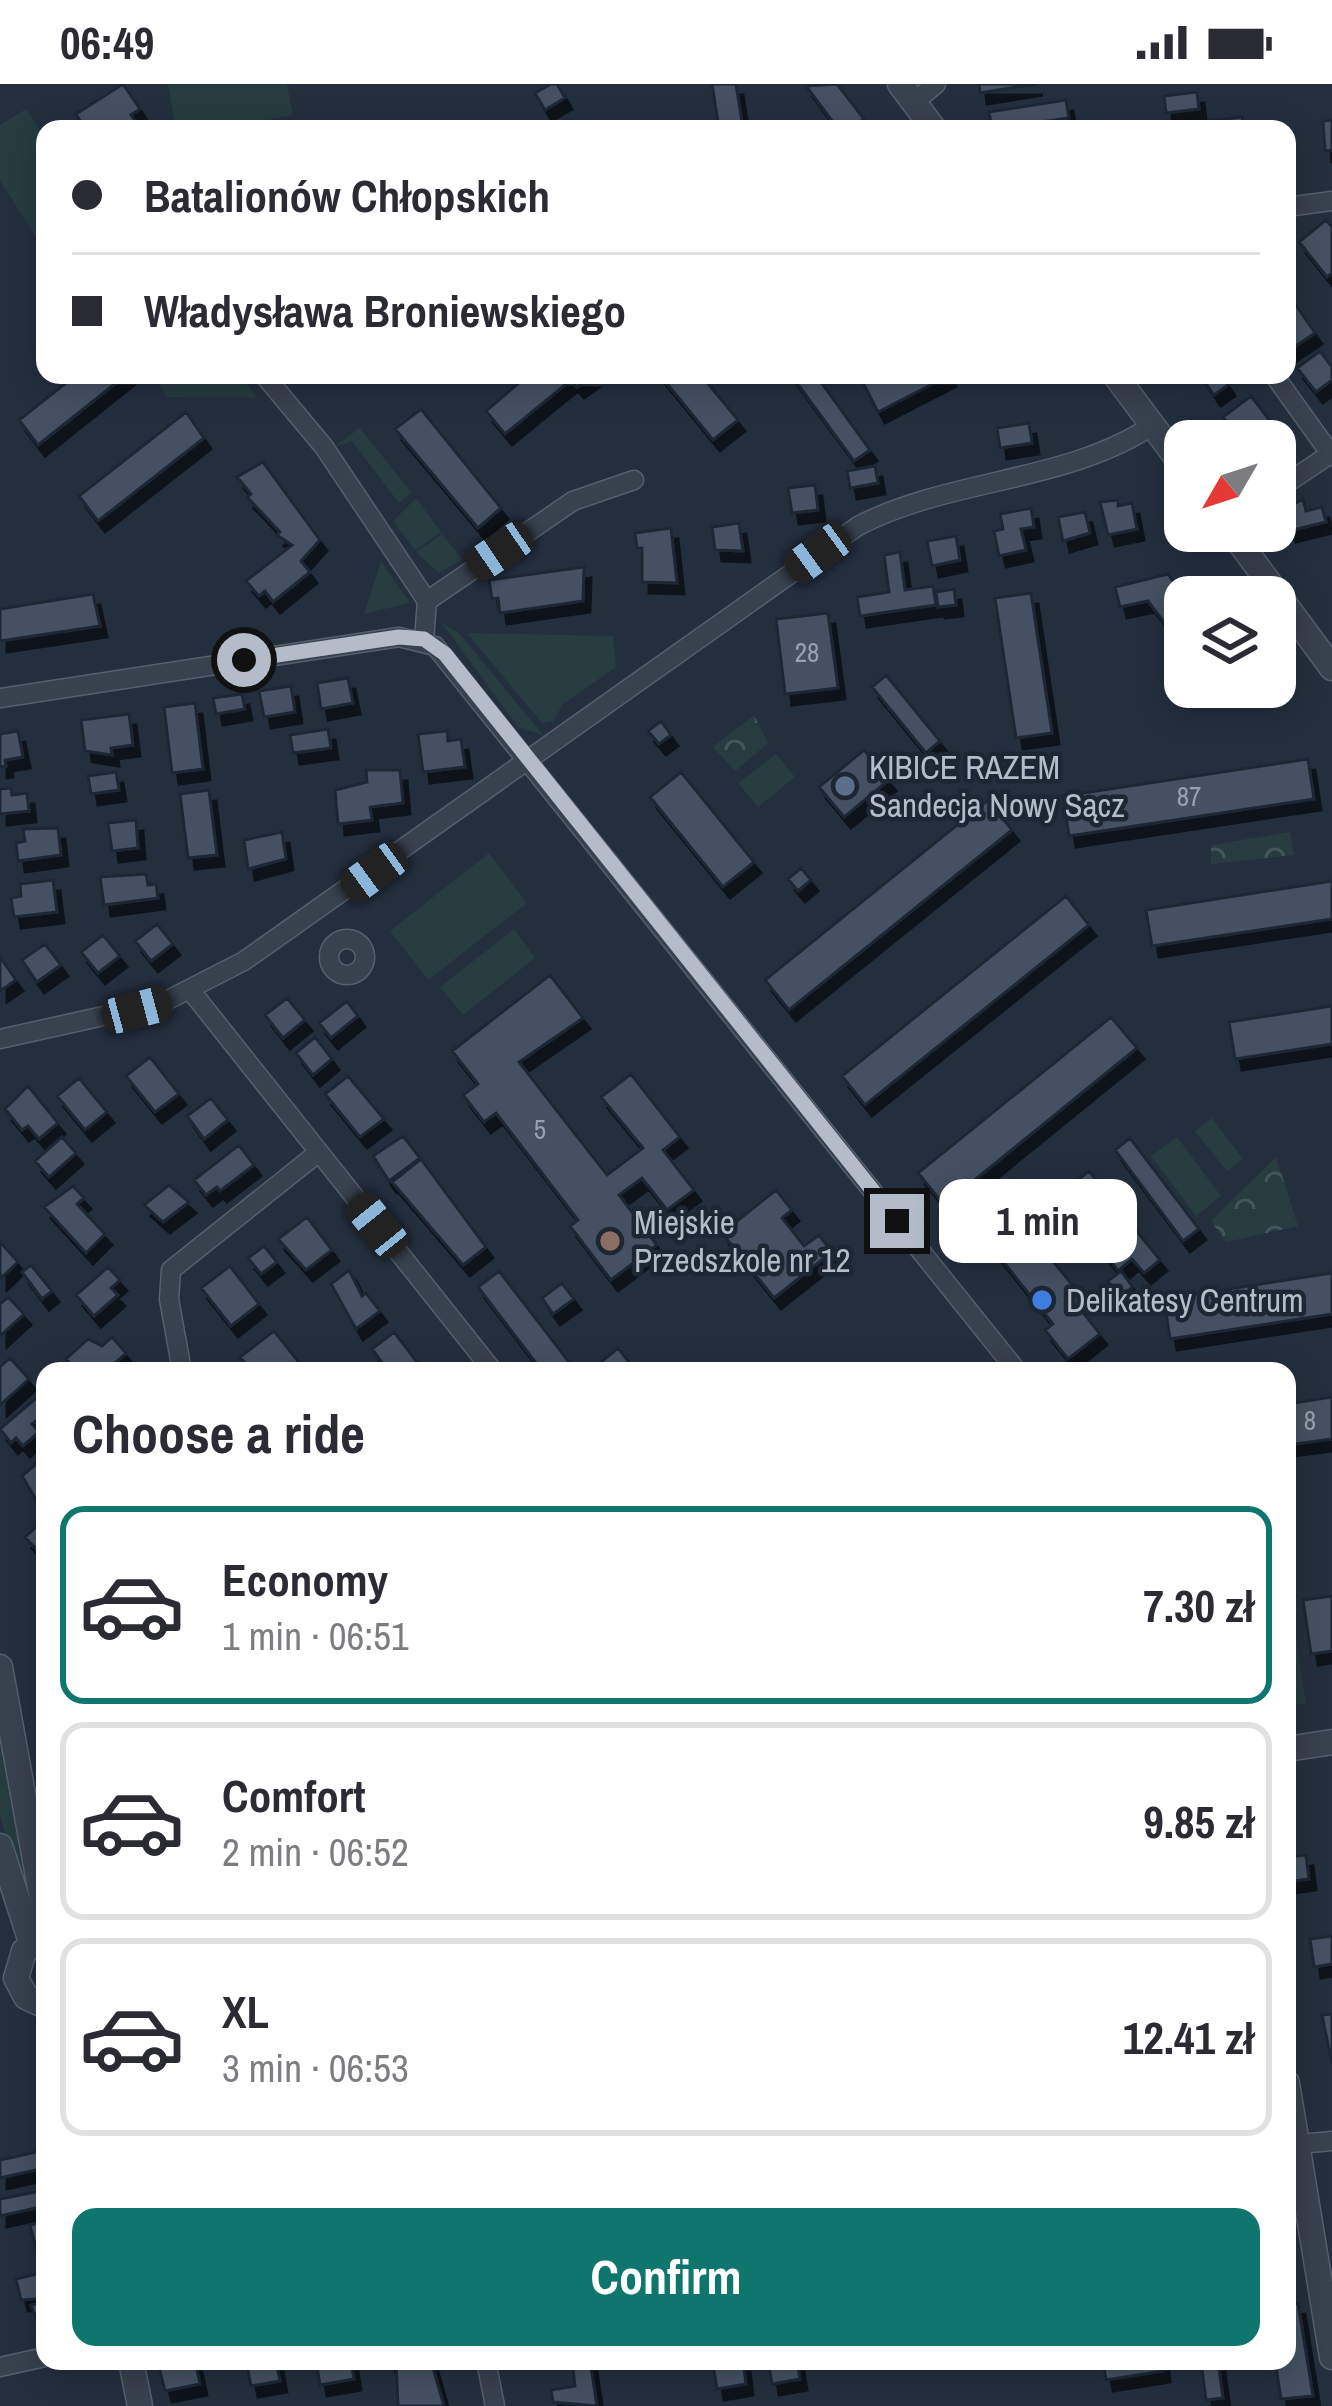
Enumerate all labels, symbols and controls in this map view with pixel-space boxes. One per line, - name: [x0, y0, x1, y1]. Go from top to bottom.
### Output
- text: 06:49: [60, 12, 154, 73]
- text: Batalionów Chłopskich: [144, 165, 550, 226]
- text: Władysława Broniewskiego: [144, 280, 626, 341]
- north arrow: [1164, 420, 1296, 552]
- map controls: [1164, 420, 1296, 708]
- car: [460, 516, 540, 586]
- car: [778, 517, 858, 589]
- button: layers: [1164, 576, 1296, 708]
- route start: [217, 633, 271, 687]
- house number: 28: [795, 634, 819, 670]
- place label: KIBICE RAZEM Sandecja Nowy Sącz: [869, 745, 1125, 827]
- marker: KIBICE RAZEM Sandecja Nowy Sącz: [832, 773, 858, 799]
- house number: 87: [1177, 778, 1201, 814]
- car: [334, 836, 414, 908]
- car: [98, 983, 176, 1037]
- house number: 5: [534, 1111, 546, 1147]
- callout: 1 min: [939, 1179, 1137, 1263]
- car: [340, 1186, 414, 1264]
- route end: [870, 1194, 924, 1248]
- text: 1 min: [996, 1195, 1080, 1247]
- place label: Miejskie Przedszkole nr 12: [634, 1200, 851, 1282]
- marker: Miejskie Przedszkole nr 12: [597, 1228, 623, 1254]
- place label: Delikatesy Centrum: [1066, 1278, 1304, 1322]
- marker: Delikatesy Centrum: [1029, 1287, 1055, 1313]
- text: Choose a ride: [72, 1397, 365, 1470]
- house number: 8: [1304, 1402, 1316, 1438]
- text: Economy: [222, 1549, 388, 1610]
- icon: car: [78, 1551, 186, 1659]
- text: 7.30 zł: [1143, 1575, 1254, 1636]
- text: 1 min · 06:51: [222, 1610, 409, 1662]
- text: Comfort: [222, 1765, 365, 1826]
- icon: car: [78, 1767, 186, 1875]
- text: 9.85 zł: [1143, 1791, 1254, 1852]
- text: 2 min · 06:52: [222, 1826, 409, 1878]
- text: XL: [222, 1981, 269, 2042]
- icon: car: [78, 1983, 186, 2091]
- text: 12.41 zł: [1123, 2007, 1254, 2068]
- text: 3 min · 06:53: [222, 2042, 409, 2094]
- button: Confirm: [72, 2208, 1260, 2346]

